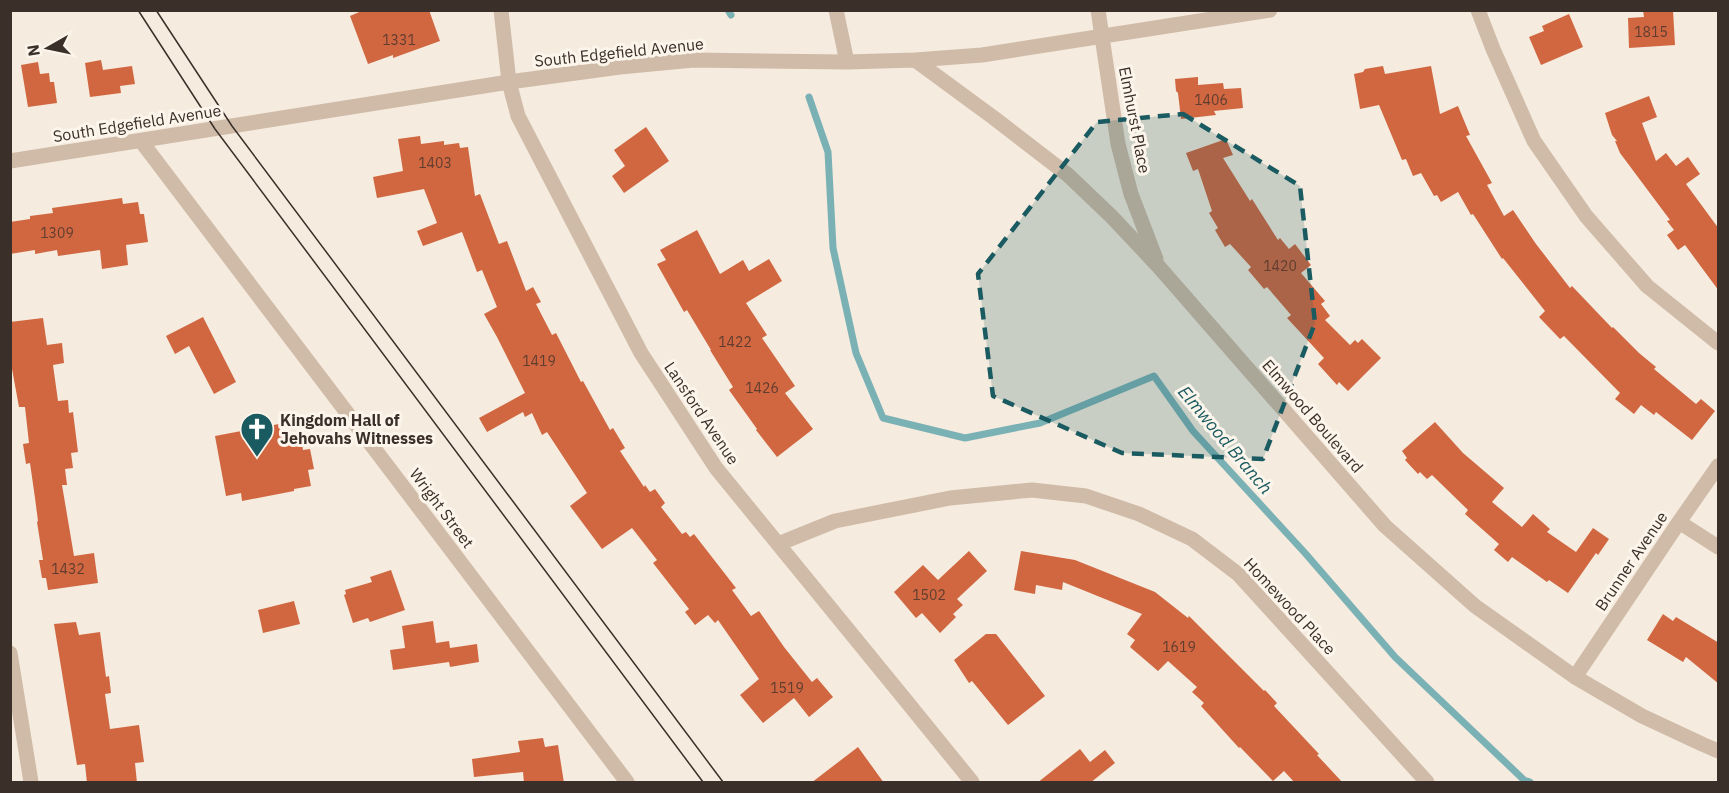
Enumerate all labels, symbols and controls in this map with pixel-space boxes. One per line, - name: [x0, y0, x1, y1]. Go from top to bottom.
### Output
- north arrow: [18, 18, 78, 78]
- house number: 1815: [1634, 23, 1668, 41]
- house number: 1331: [382, 31, 416, 49]
- street label: South Edgefield Avenue: [533, 33, 705, 71]
- text: N: [22, 43, 44, 58]
- street label: Elmhurst Place: [1115, 65, 1155, 175]
- house number: 1406: [1194, 91, 1228, 109]
- street label: South Edgefield Avenue: [51, 100, 223, 146]
- house number: 1403: [418, 154, 452, 172]
- house number: 1309: [40, 224, 74, 242]
- house number: 1420: [1263, 257, 1297, 275]
- house number: 1422: [718, 333, 752, 351]
- house number: 1419: [522, 352, 556, 370]
- street label: Elmwood Boulevard: [1258, 355, 1368, 477]
- street label: Lansford Avenue: [660, 358, 744, 468]
- house number: 1426: [745, 379, 779, 397]
- water label: Elmwood Branch: [1173, 381, 1278, 499]
- place label: Kingdom Hall of Jehovahs Witnesses: [280, 410, 433, 448]
- church icon: Kingdom Hall of Jehovahs Witnesses: [239, 411, 275, 458]
- street label: Wright Street: [405, 464, 479, 552]
- street label: Brunner Avenue: [1590, 507, 1672, 614]
- street label: Homewood Place: [1240, 553, 1340, 659]
- house number: 1432: [51, 560, 85, 578]
- house number: 1502: [912, 586, 946, 604]
- house number: 1619: [1162, 638, 1196, 656]
- house number: 1519: [770, 679, 804, 697]

